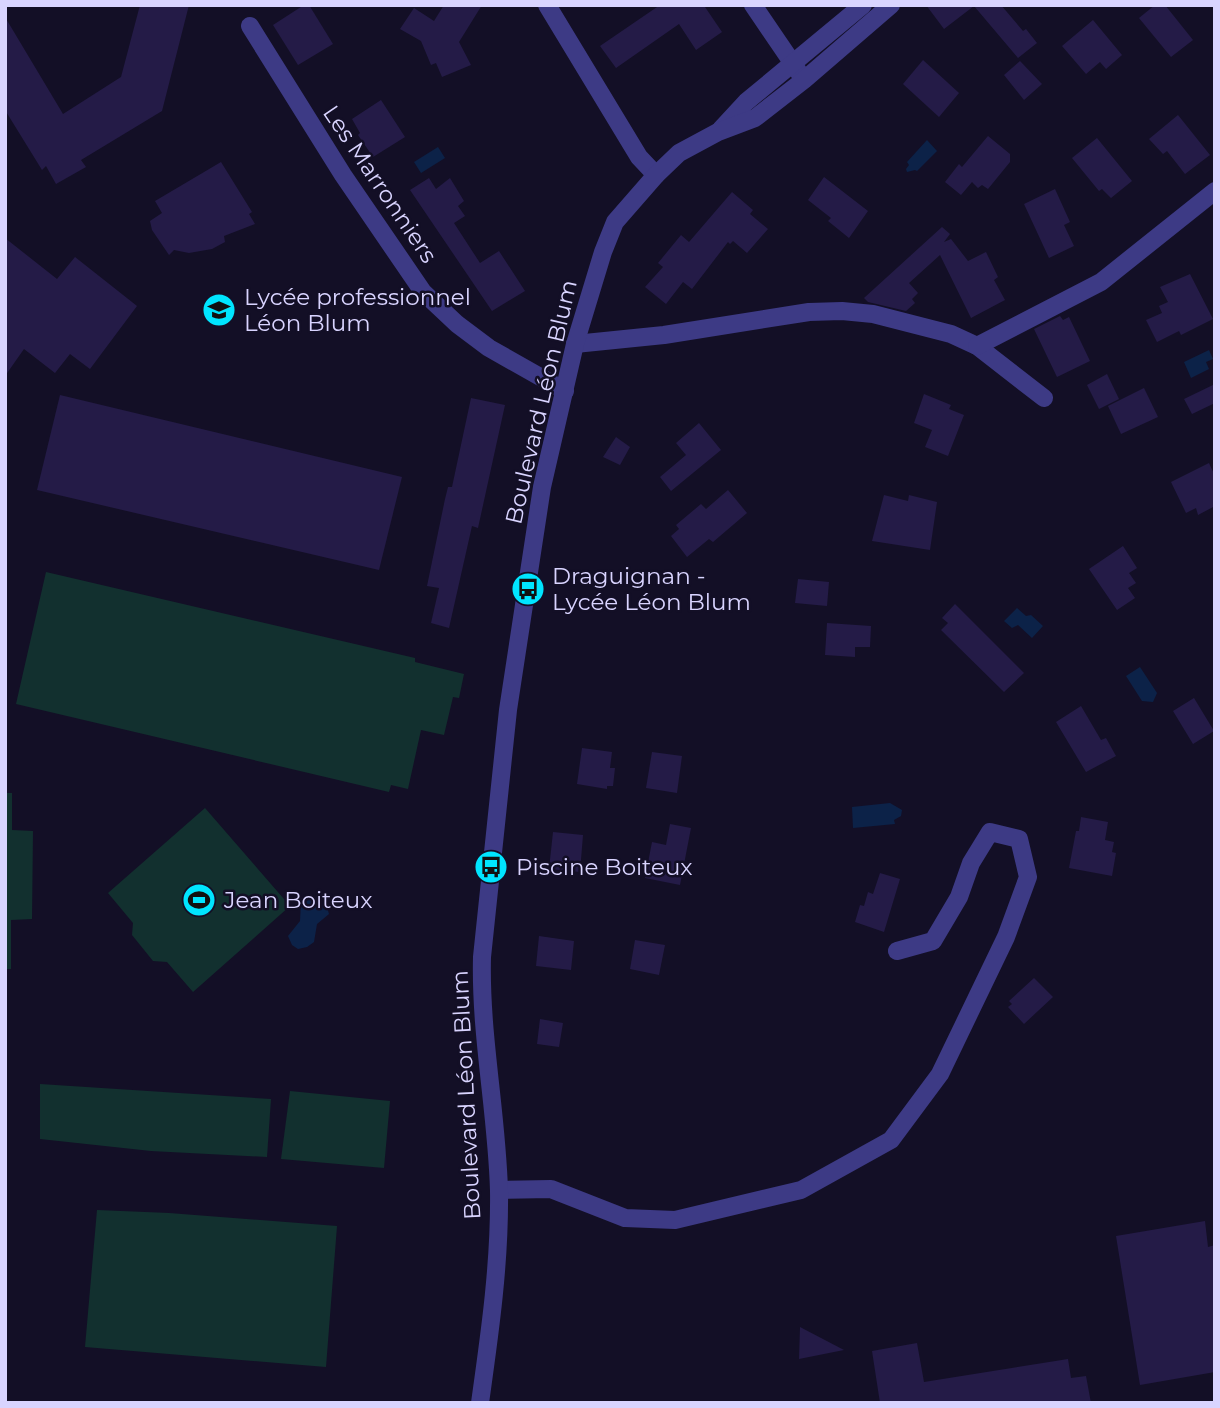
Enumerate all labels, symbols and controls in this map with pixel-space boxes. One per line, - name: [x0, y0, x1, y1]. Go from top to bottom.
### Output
- street label: Les Marronniers: [317, 100, 443, 268]
- street label: Boulevard Léon Blum: [499, 277, 583, 527]
- place label: Lycée professionnel Léon Blum: [244, 283, 471, 337]
- school or university icon: Lycée professionnel Léon Blum: [200, 291, 238, 329]
- place label: Draguignan - Lycée Léon Blum: [552, 562, 751, 616]
- bus stop icon: Draguignan - Lycée Léon Blum: [509, 570, 547, 608]
- bus stop icon: Piscine Boiteux: [472, 848, 510, 886]
- place label: Piscine Boiteux: [516, 853, 693, 881]
- sports icon: Jean Boiteux: [180, 881, 218, 919]
- place label: Jean Boiteux: [223, 886, 373, 914]
- street label: Boulevard Léon Blum: [445, 970, 487, 1220]

